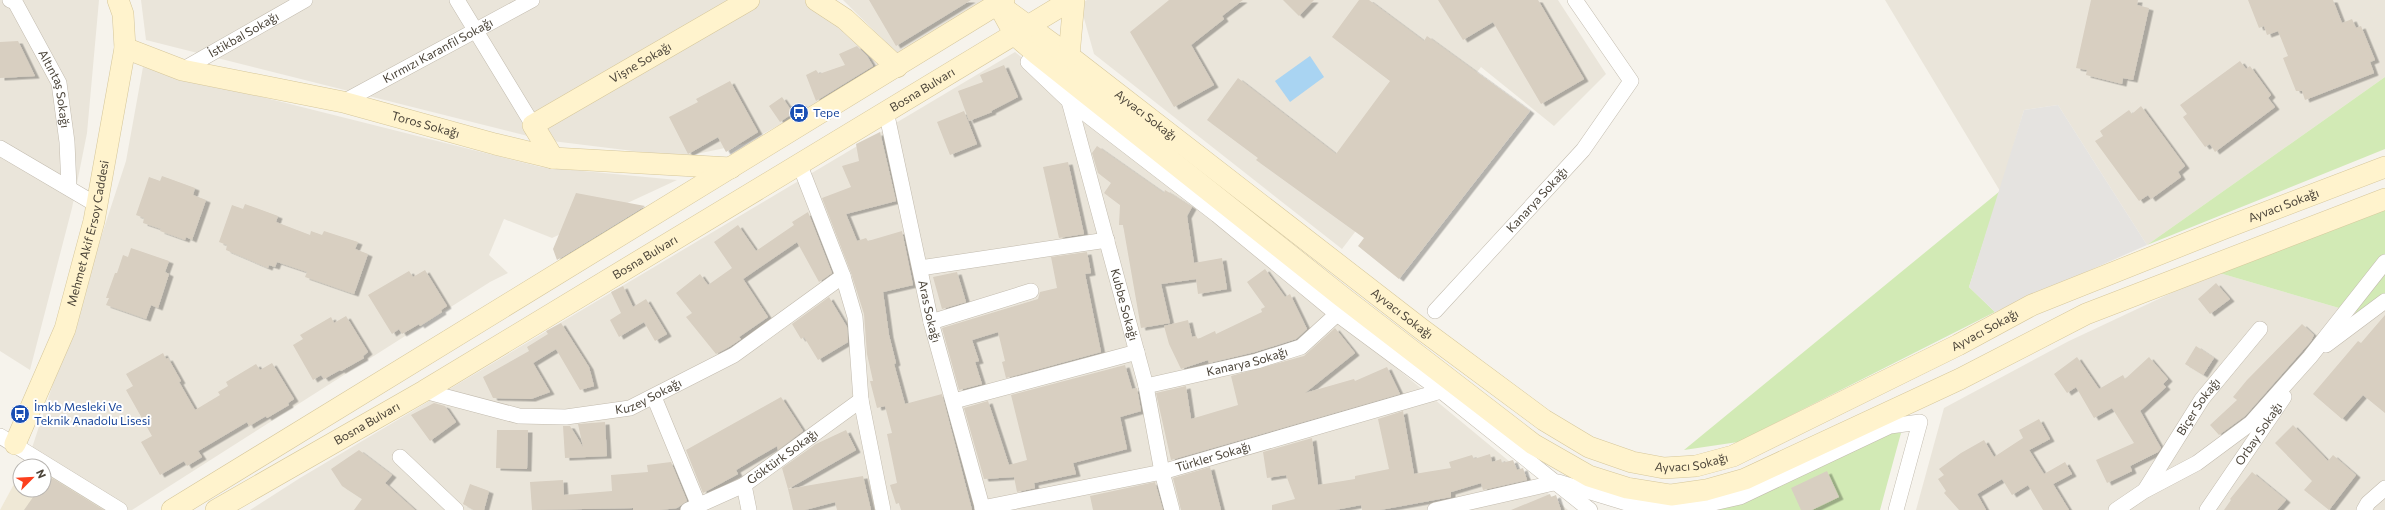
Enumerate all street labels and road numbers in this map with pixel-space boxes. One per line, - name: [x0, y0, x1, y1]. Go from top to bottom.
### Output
- street label: İstikbal Sokağı: [206, 8, 281, 60]
- street label: Kırmızı Karanfil Sokağı: [380, 14, 495, 85]
- street label: Vişne Sokağı: [607, 38, 674, 85]
- street label: Altıntaş Sokağı: [36, 47, 73, 129]
- street label: Bosna Bulvarı: [887, 64, 957, 114]
- street label: Ayvacı Sokağı: [1113, 86, 1180, 143]
- street label: Toros Sokağı: [390, 108, 462, 140]
- street label: Mehmet Akif Ersoy Caddesi: [63, 159, 111, 308]
- street label: Kanarya Sokağı: [1503, 164, 1570, 235]
- street label: Ayvacı Sokağı: [2246, 185, 2321, 224]
- street label: Bosna Bulvarı: [610, 232, 680, 282]
- street label: Kubbe Sokağı: [1109, 267, 1141, 342]
- street label: Aras Sokağı: [916, 279, 944, 344]
- street label: Ayvacı Sokağı: [1369, 285, 1436, 341]
- street label: Ayvacı Sokağı: [1949, 306, 2021, 353]
- street label: Kanarya Sokağı: [1205, 344, 1289, 378]
- street label: Kuzey Sokağı: [614, 375, 684, 416]
- street label: Biçer Sokağı: [2173, 375, 2223, 438]
- street label: Bosna Bulvarı: [331, 398, 402, 447]
- street label: Orbay Sokağı: [2232, 399, 2284, 468]
- street label: Göktürk Sokağı: [744, 426, 820, 487]
- street label: Türkler Sokağı: [1174, 439, 1252, 474]
- street label: Ayvacı Sokağı: [1654, 450, 1729, 474]

